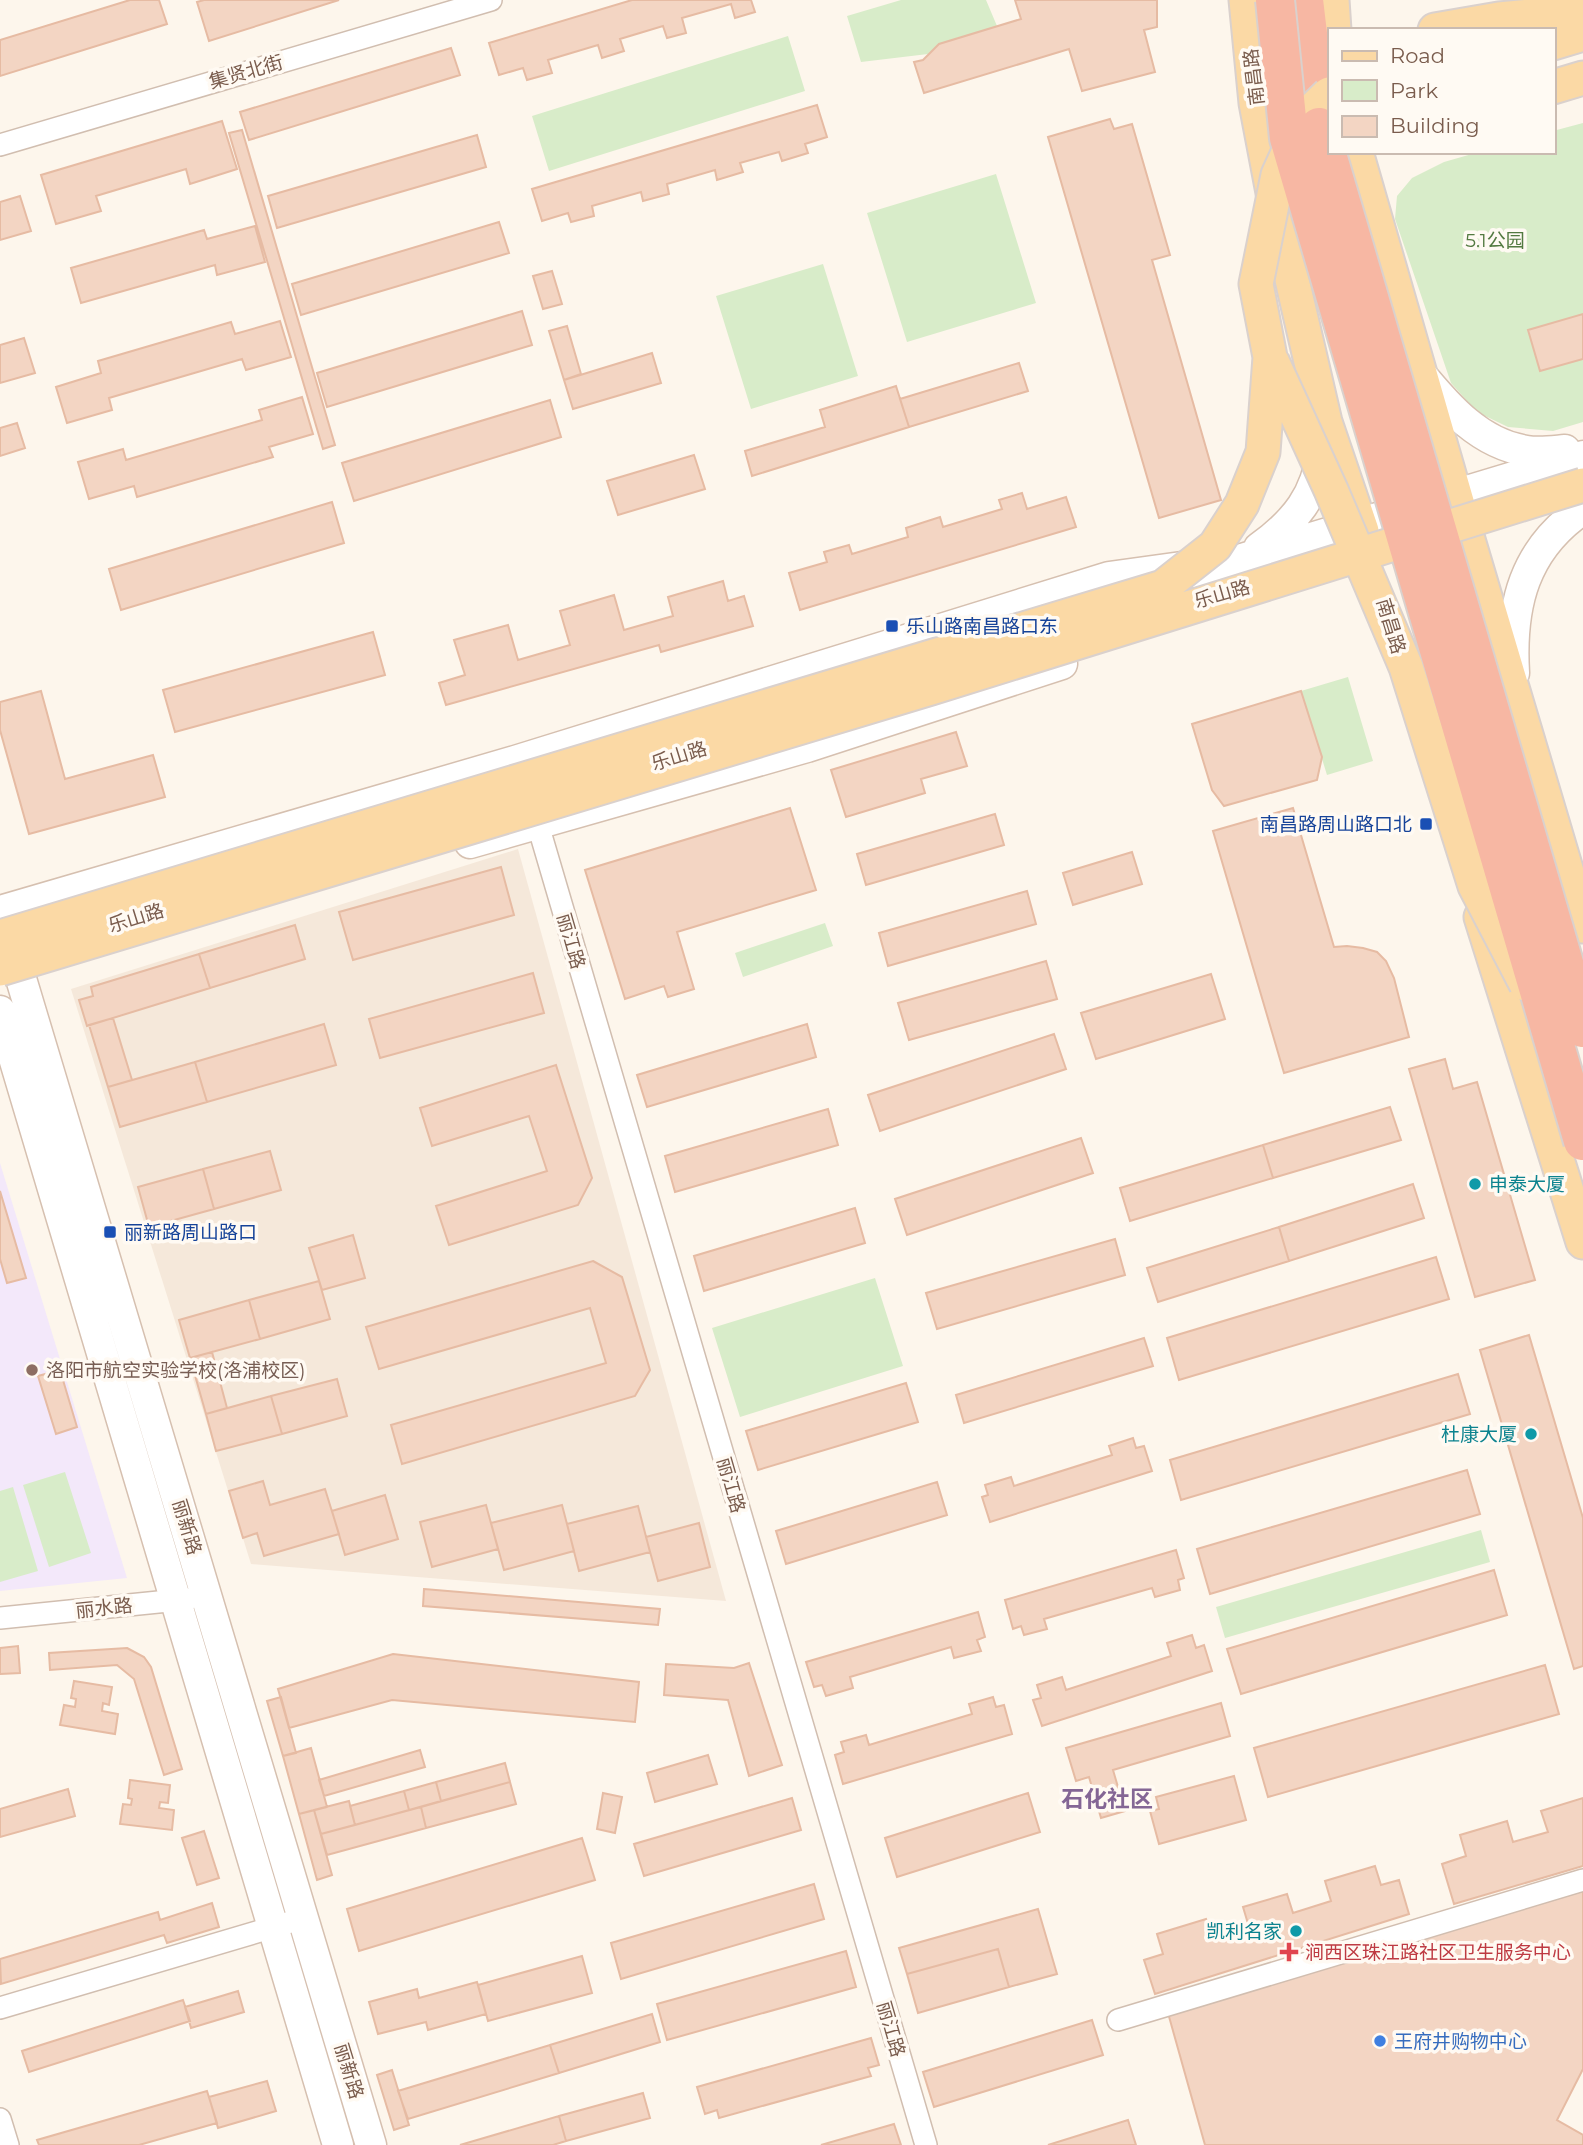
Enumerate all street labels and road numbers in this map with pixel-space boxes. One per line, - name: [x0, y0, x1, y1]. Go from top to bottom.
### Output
- street label: 南昌路: [1239, 47, 1269, 107]
- street label: 集贤北街: [206, 50, 286, 94]
- street label: 乐山路: [1191, 575, 1253, 613]
- street label: 南昌路: [1372, 595, 1410, 657]
- street label: 乐山路: [648, 737, 710, 775]
- street label: 乐山路: [105, 899, 167, 937]
- street label: 丽江路: [552, 910, 590, 972]
- street label: 丽江路: [712, 1454, 750, 1516]
- street label: 丽新路: [168, 1496, 206, 1558]
- street label: 丽水路: [74, 1594, 134, 1622]
- street label: 丽江路: [872, 1998, 910, 2060]
- street label: 丽新路: [330, 2040, 368, 2102]

